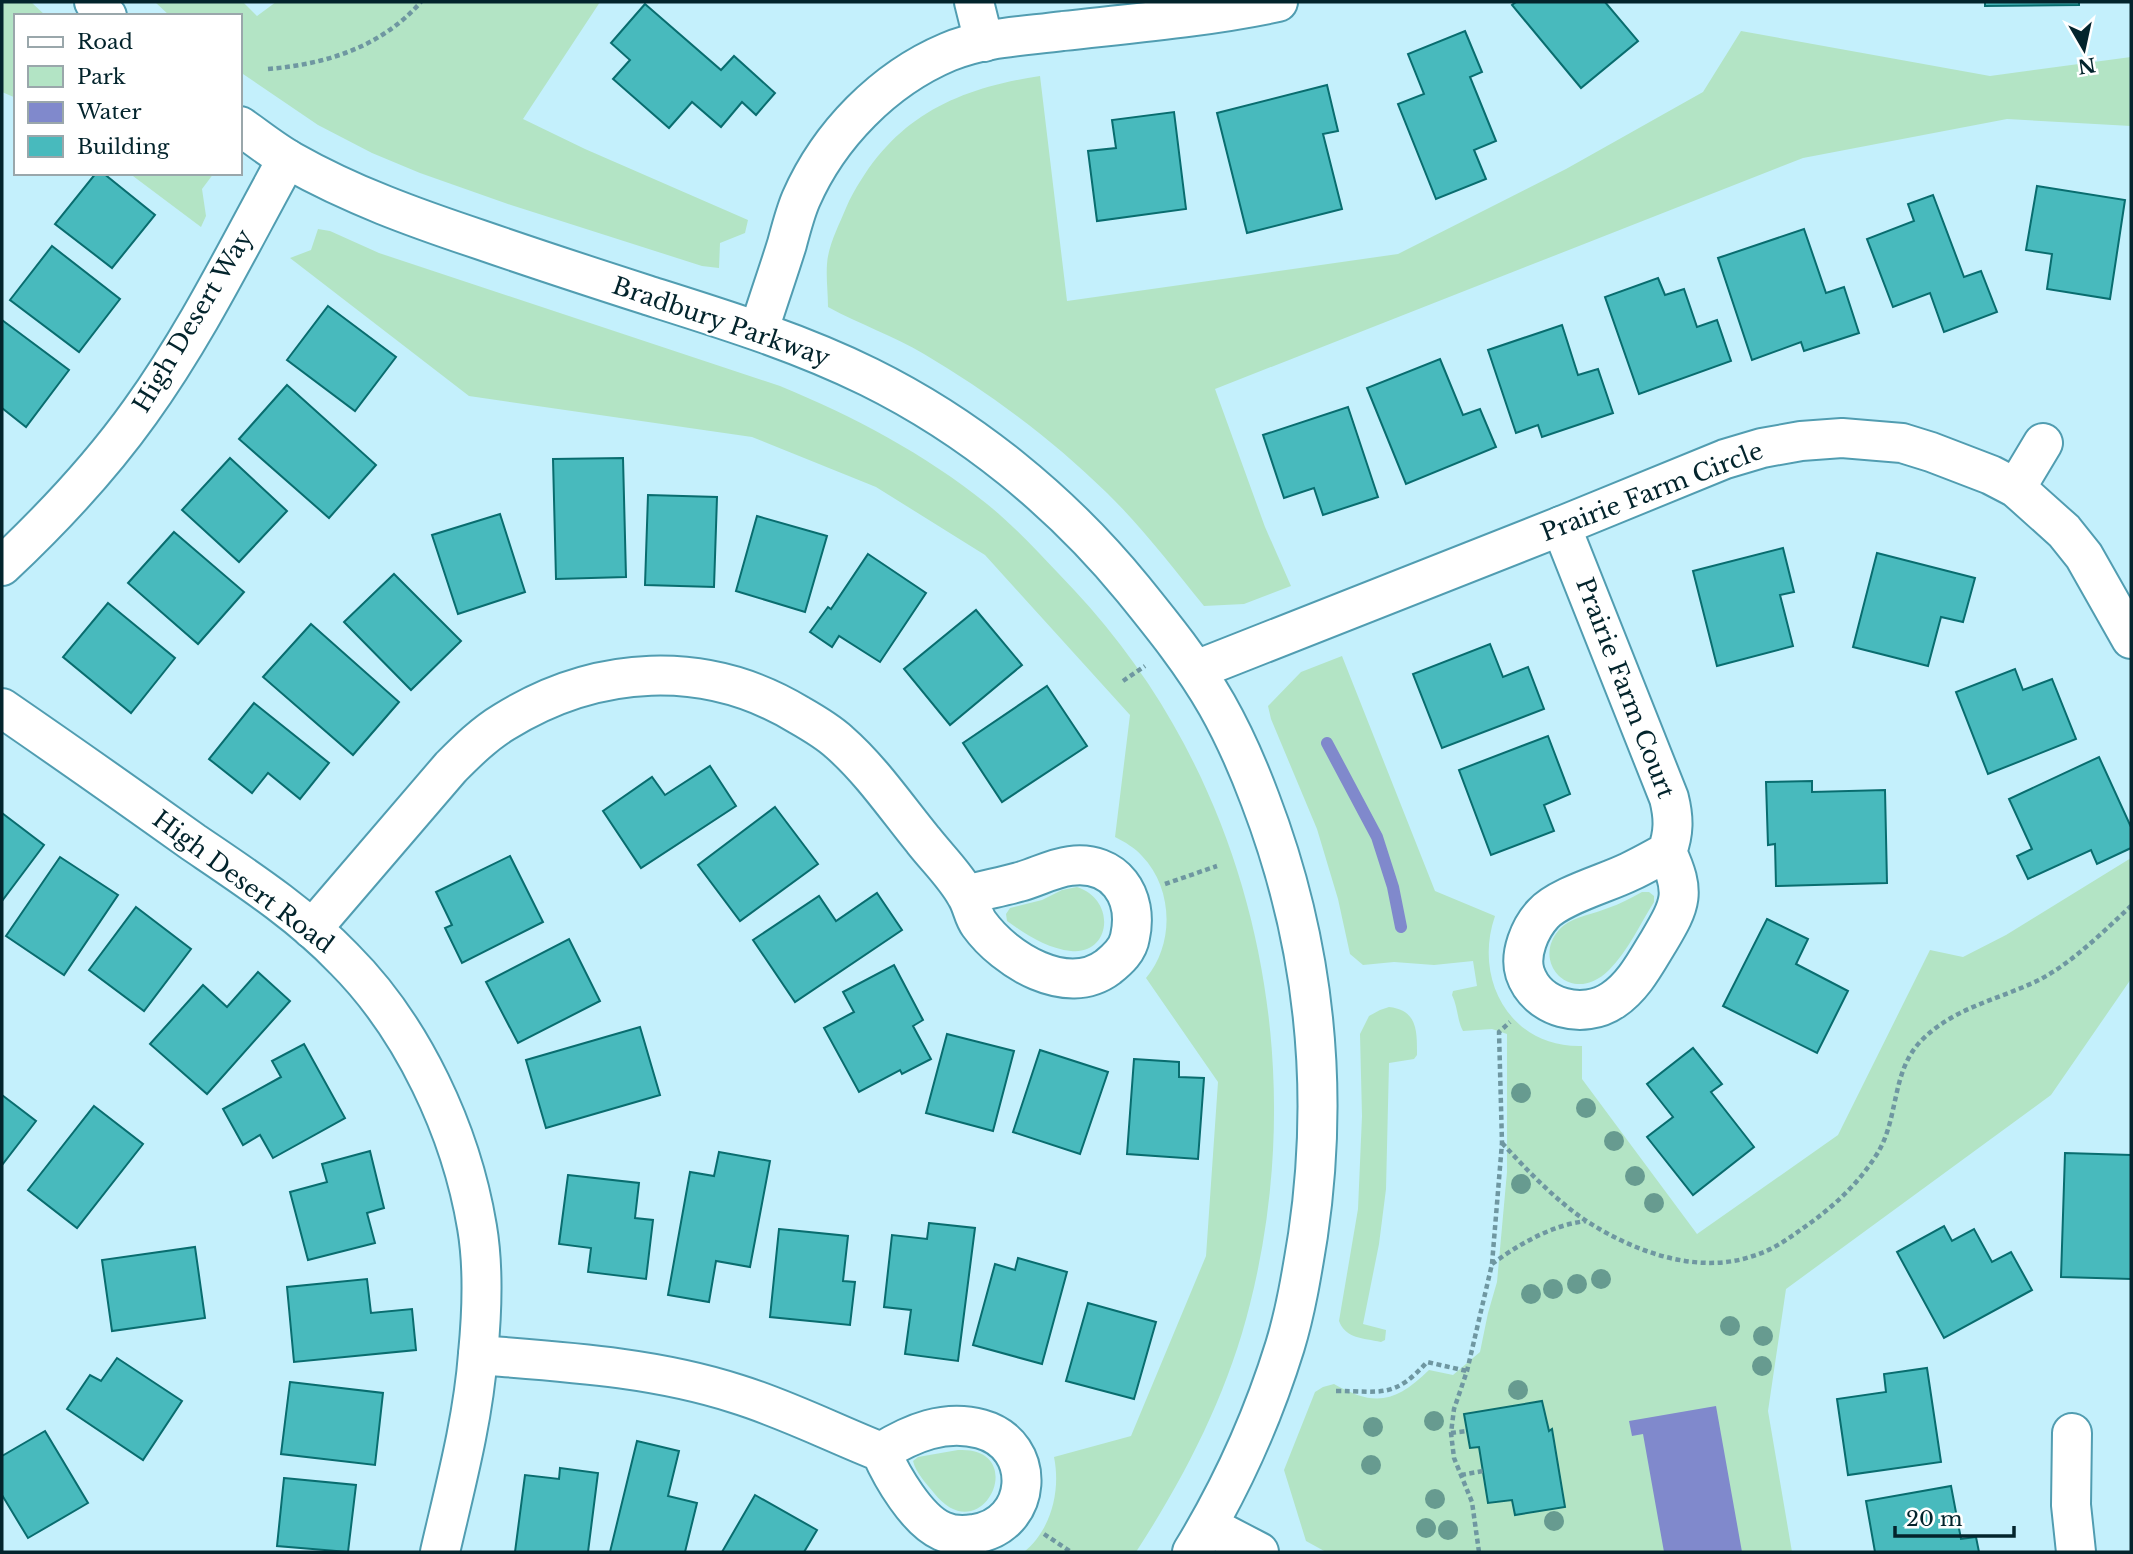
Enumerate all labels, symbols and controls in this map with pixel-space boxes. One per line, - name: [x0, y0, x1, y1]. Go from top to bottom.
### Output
- legend: [14, 14, 242, 175]
- north arrow: [2049, 14, 2119, 84]
- text: Road: [77, 29, 133, 55]
- text: N: [2076, 53, 2097, 78]
- text: Park: [77, 64, 126, 90]
- text: Water: [76, 99, 141, 125]
- text: Building: [77, 134, 170, 160]
- street label: High Desert Way: [126, 223, 259, 418]
- street label: Bradbury Parkway: [609, 271, 834, 373]
- street label: Prairie Farm Circle: [1537, 436, 1767, 547]
- street label: Prairie Farm Court: [1570, 573, 1681, 802]
- street label: High Desert Road: [147, 804, 340, 959]
- scale bar: [1895, 1494, 2014, 1538]
- text: 20 m: [1906, 1506, 1963, 1532]

